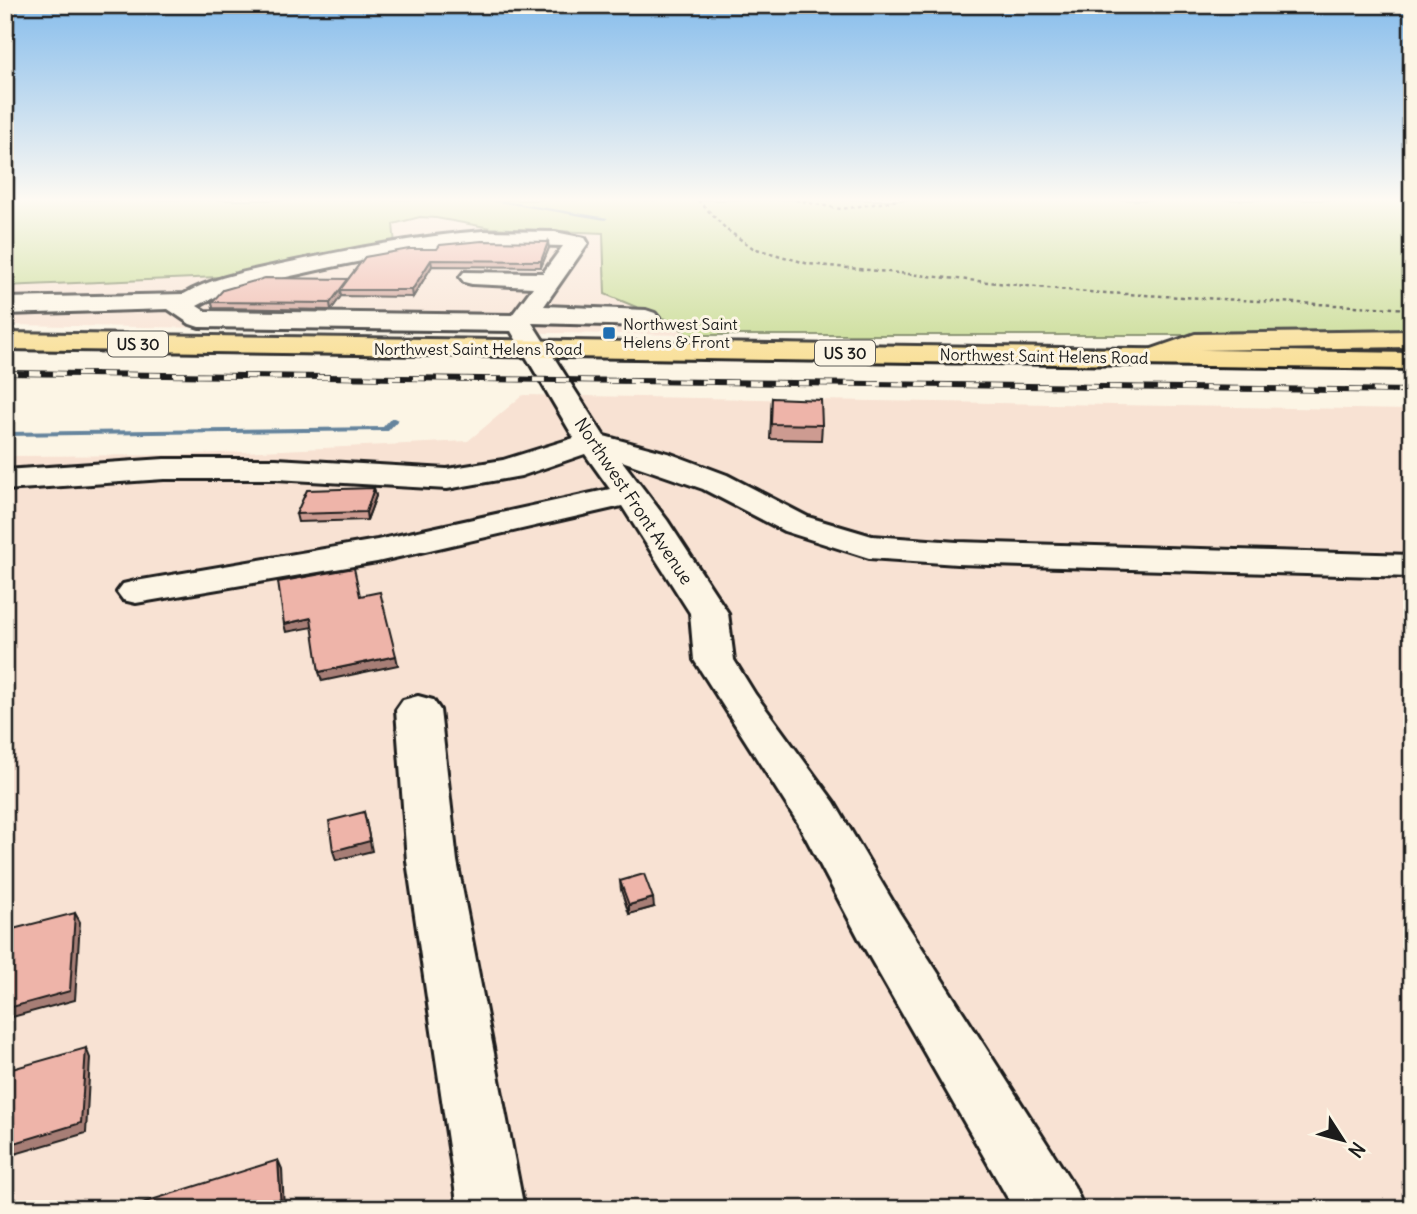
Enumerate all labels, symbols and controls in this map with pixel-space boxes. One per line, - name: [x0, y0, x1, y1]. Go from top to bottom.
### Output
- place label: Northwest Saint Helens & Front: [623, 314, 738, 352]
- marker: Northwest Saint Helens & Front: [601, 325, 617, 341]
- road number: US 30: [108, 332, 168, 356]
- street label: Northwest Saint Helens Road: [374, 339, 582, 359]
- road number: US 30: [815, 340, 875, 366]
- street label: Northwest Saint Helens Road: [940, 344, 1148, 368]
- street label: Northwest Front Avenue: [570, 413, 698, 589]
- north arrow: [1308, 1106, 1378, 1176]
- text: N: [1343, 1138, 1370, 1162]

